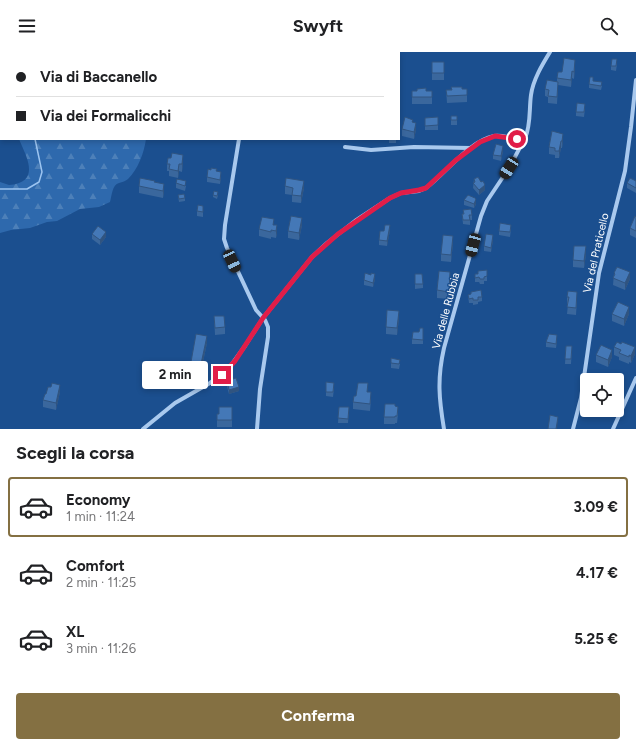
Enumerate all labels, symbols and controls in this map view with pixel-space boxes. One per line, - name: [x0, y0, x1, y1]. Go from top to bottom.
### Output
- icon: menu: [16, 15, 38, 37]
- text: Swyft: [293, 15, 343, 37]
- icon: search: [598, 15, 620, 37]
- text: Via di Baccanello: [40, 68, 157, 86]
- text: Via dei Formalicchi: [40, 107, 171, 125]
- route start: [508, 130, 526, 148]
- car: [497, 155, 521, 181]
- street label: Via del Praticello: [580, 212, 612, 294]
- car: [464, 232, 482, 258]
- car: [221, 248, 243, 274]
- street label: Via delle Rubbia: [430, 271, 462, 351]
- callout: 2 min: [142, 361, 208, 389]
- route end: [213, 366, 231, 384]
- text: 2 min: [159, 367, 191, 382]
- map controls: [580, 373, 624, 417]
- button: locate: [580, 373, 624, 417]
- text: Scegli la corsa: [16, 442, 134, 464]
- icon: car: [18, 489, 54, 525]
- text: Economy: [66, 491, 131, 509]
- text: 3.09 €: [574, 498, 618, 516]
- text: 1 min · 11:24: [66, 509, 135, 524]
- icon: car: [18, 555, 54, 591]
- text: Comfort: [66, 557, 125, 575]
- text: 4.17 €: [576, 564, 618, 582]
- text: 2 min · 11:25: [66, 575, 136, 590]
- icon: car: [18, 621, 54, 657]
- text: XL: [66, 623, 84, 641]
- text: 5.25 €: [574, 630, 618, 648]
- text: 3 min · 11:26: [66, 641, 136, 656]
- button: Conferma: [16, 693, 620, 739]

